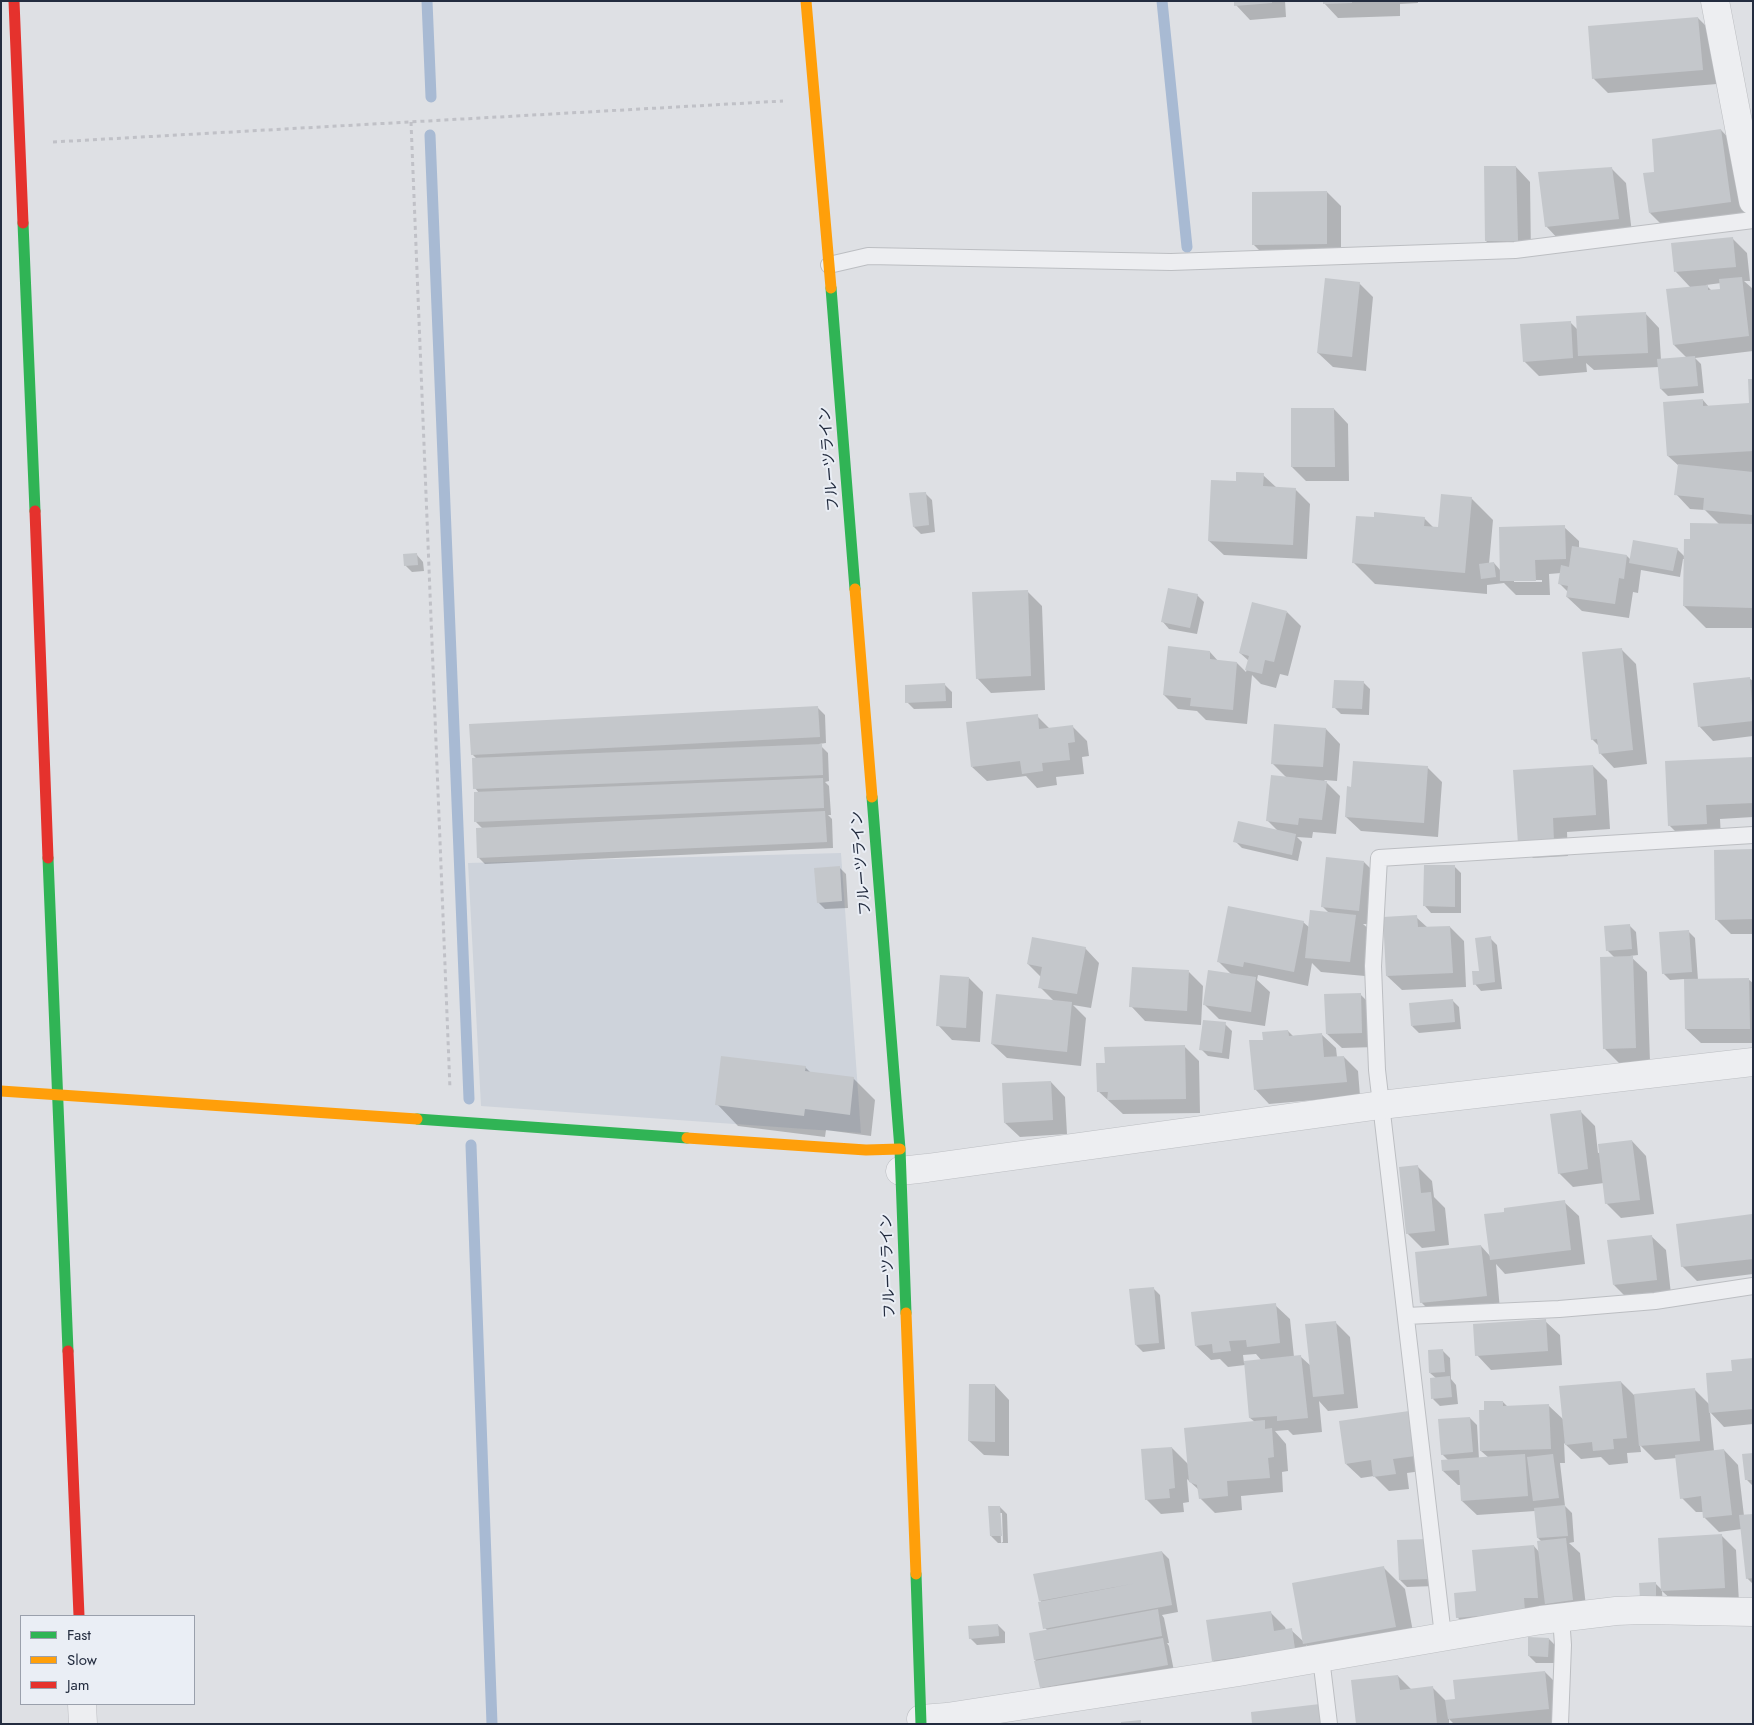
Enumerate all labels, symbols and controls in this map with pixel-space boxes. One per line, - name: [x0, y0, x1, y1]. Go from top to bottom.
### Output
- street label: フルーツライン: [816, 406, 844, 512]
- street label: フルーツライン: [848, 810, 876, 916]
- street label: フルーツライン: [878, 1213, 900, 1319]
- legend: [20, 1615, 195, 1705]
- text: Fast: [67, 1624, 91, 1646]
- text: Slow: [67, 1649, 97, 1671]
- text: Jam: [67, 1674, 90, 1696]

